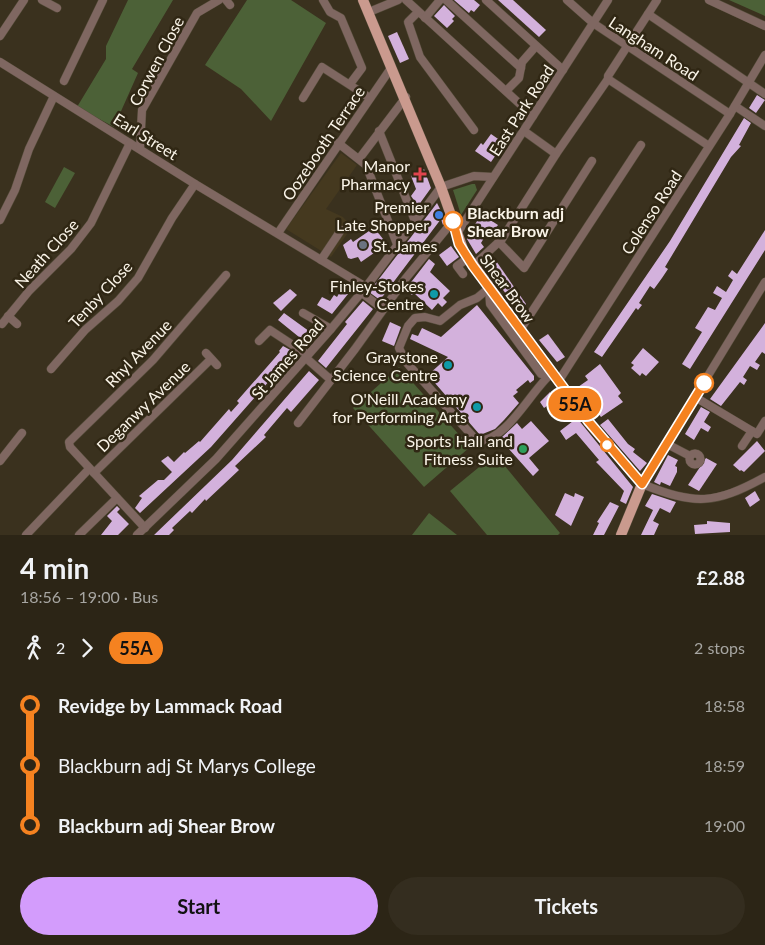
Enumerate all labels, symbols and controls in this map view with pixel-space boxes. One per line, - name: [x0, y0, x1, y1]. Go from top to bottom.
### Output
- street label: Langham Road: [606, 12, 702, 84]
- street label: Corwen Close: [125, 13, 187, 109]
- street label: East Park Road: [485, 61, 557, 159]
- street label: Oozebooth Terrace: [278, 82, 368, 204]
- street label: Earl Street: [110, 109, 182, 164]
- place label: Manor Pharmacy: [341, 156, 411, 193]
- street label: Colenso Road: [617, 166, 685, 258]
- marker: Manor Pharmacy: [414, 168, 426, 180]
- place label: Premier Late Shopper: [336, 197, 429, 234]
- place label: Blackburn adj Shear Brow: [467, 203, 564, 240]
- marker: Premier Late Shopper: [433, 209, 445, 221]
- marker: Blackburn adj Shear Brow: [443, 211, 463, 231]
- street label: Neath Close: [10, 215, 82, 291]
- place label: St. James: [373, 236, 437, 255]
- marker: St. James: [357, 239, 369, 251]
- street label: Shear Brow: [477, 250, 540, 327]
- street label: Tenby Close: [64, 257, 136, 331]
- place label: Finley-Stokes Centre: [330, 276, 424, 313]
- marker: Finley-Stokes Centre: [428, 288, 440, 300]
- street label: Rhyl Avenue: [101, 315, 175, 391]
- street label: St James Road: [247, 315, 327, 403]
- place label: Graystone Science Centre: [333, 347, 438, 384]
- street label: Deganwy Avenue: [92, 357, 194, 455]
- marker: Graystone Science Centre: [442, 359, 454, 371]
- unlabelled marker: [694, 373, 714, 393]
- line badge: 55A: [546, 388, 604, 420]
- place label: O'Neill Academy for Performing Arts: [332, 389, 468, 426]
- text: 55A: [558, 393, 592, 415]
- marker: O'Neill Academy for Performing Arts: [471, 401, 483, 413]
- place label: Sports Hall and Fitness Suite: [406, 431, 513, 468]
- unlabelled marker: [600, 438, 614, 452]
- marker: Sports Hall and Fitness Suite: [517, 443, 529, 455]
- text: 4 min: [20, 551, 89, 585]
- text: £2.88: [696, 566, 745, 589]
- text: 18:56 – 19:00 · Bus: [20, 587, 158, 606]
- icon: walk: [20, 634, 48, 662]
- icon: forward: [73, 634, 101, 662]
- text: 55A: [119, 637, 153, 659]
- text: 2: [56, 638, 65, 657]
- text: 2 stops: [694, 638, 745, 657]
- text: Revidge by Lammack Road: [58, 694, 282, 717]
- text: 18:58: [704, 696, 745, 715]
- text: Blackburn adj St Marys College: [58, 754, 316, 777]
- text: 18:59: [704, 756, 745, 775]
- text: Blackburn adj Shear Brow: [58, 814, 275, 837]
- text: 19:00: [704, 816, 745, 835]
- button: Start: [20, 877, 378, 935]
- button: Tickets: [388, 877, 745, 935]

